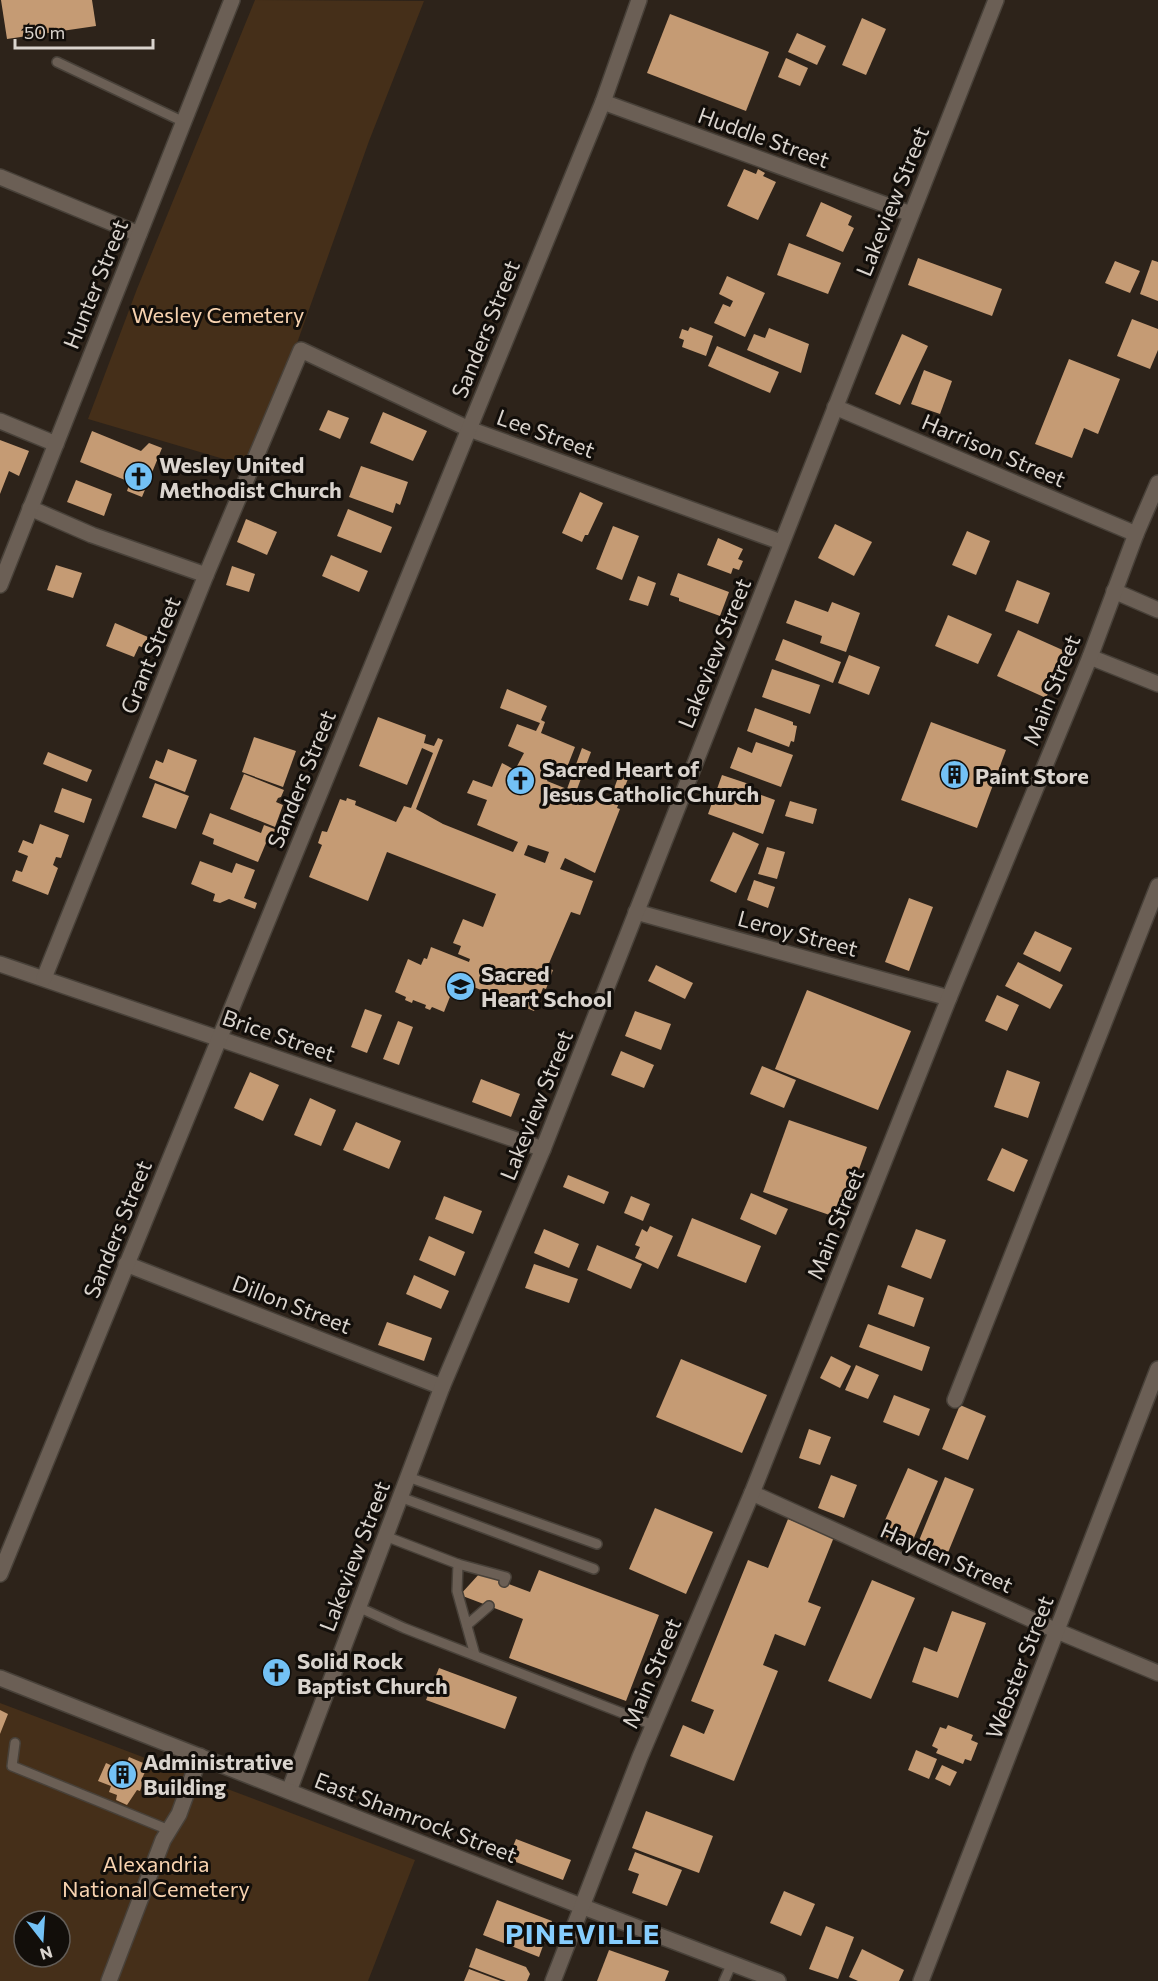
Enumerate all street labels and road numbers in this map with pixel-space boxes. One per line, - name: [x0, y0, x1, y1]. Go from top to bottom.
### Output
- street label: Huddle Street: [695, 101, 833, 173]
- street label: Lakeview Street: [850, 122, 934, 280]
- street label: Hunter Street: [57, 215, 133, 353]
- street label: Sanders Street: [445, 256, 525, 402]
- street label: Lee Street: [493, 403, 599, 463]
- street label: Harrison Street: [918, 408, 1070, 492]
- street label: Lakeview Street: [672, 574, 756, 732]
- street label: Grant Street: [114, 592, 186, 718]
- street label: Main Street: [1017, 631, 1085, 749]
- street label: Sanders Street: [261, 706, 341, 852]
- street label: Leroy Street: [735, 904, 861, 962]
- street label: Brice Street: [219, 1003, 339, 1067]
- street label: Lakeview Street: [494, 1026, 578, 1184]
- street label: Sanders Street: [77, 1156, 157, 1302]
- street label: Main Street: [801, 1165, 869, 1283]
- street label: Dillon Street: [229, 1269, 355, 1339]
- street label: Lakeview Street: [313, 1477, 395, 1635]
- street label: Hayden Street: [877, 1516, 1017, 1598]
- street label: Webster Street: [979, 1592, 1059, 1742]
- street label: Main Street: [616, 1614, 686, 1732]
- street label: East Shamrock Street: [311, 1766, 521, 1868]

